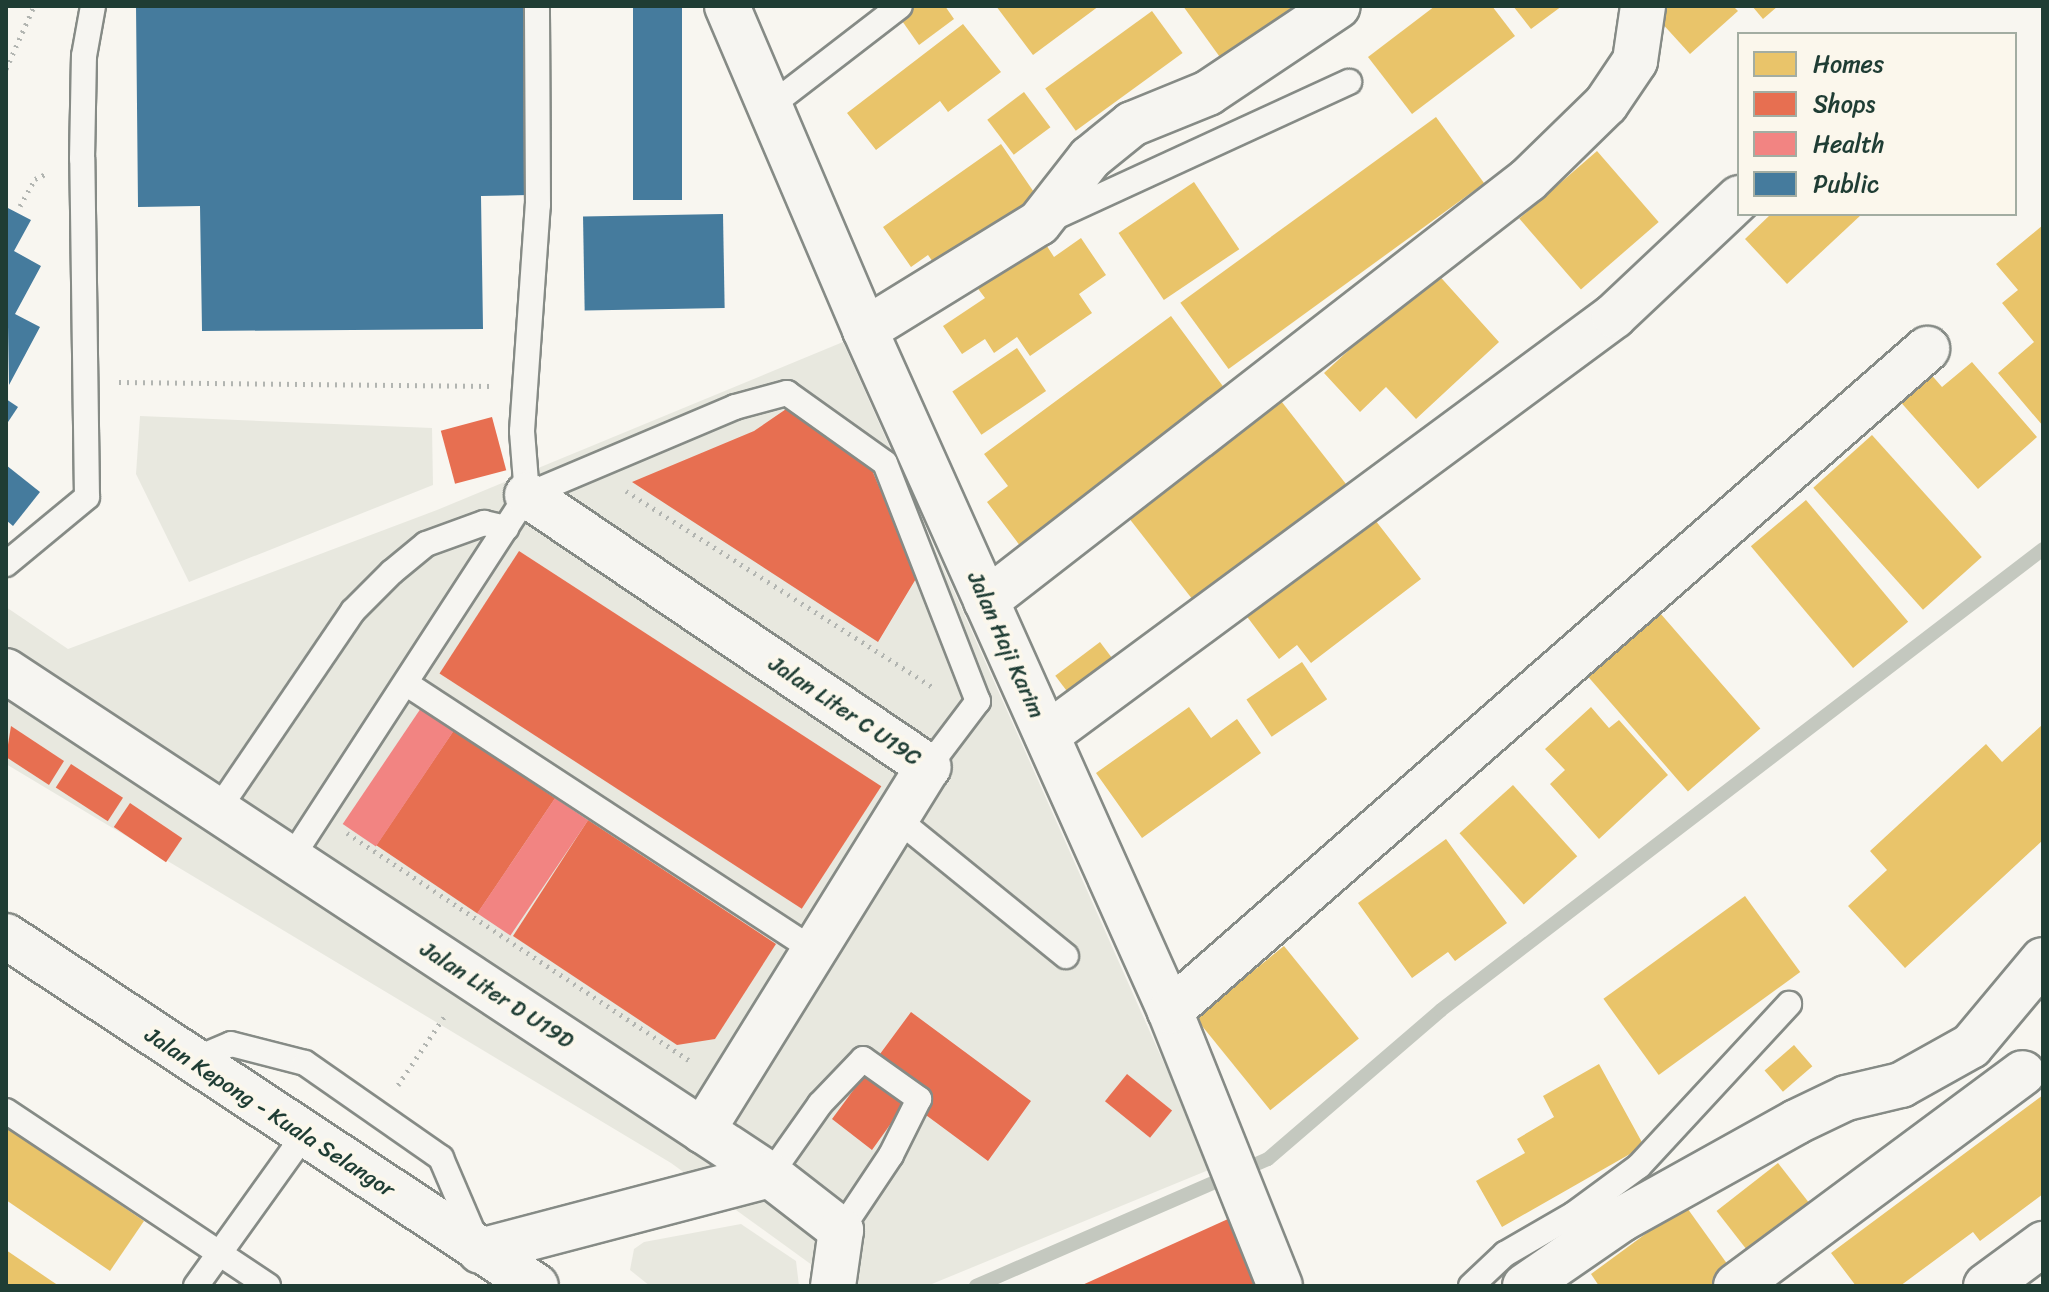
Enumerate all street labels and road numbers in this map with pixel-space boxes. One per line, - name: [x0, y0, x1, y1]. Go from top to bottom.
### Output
- street label: Jalan Haji Karim: [962, 567, 1050, 723]
- street label: Jalan Liter C U19C: [763, 650, 927, 772]
- street label: Jalan Liter D U19D: [415, 936, 579, 1054]
- street label: Jalan Kepong - Kuala Selangor: [140, 1021, 400, 1203]

